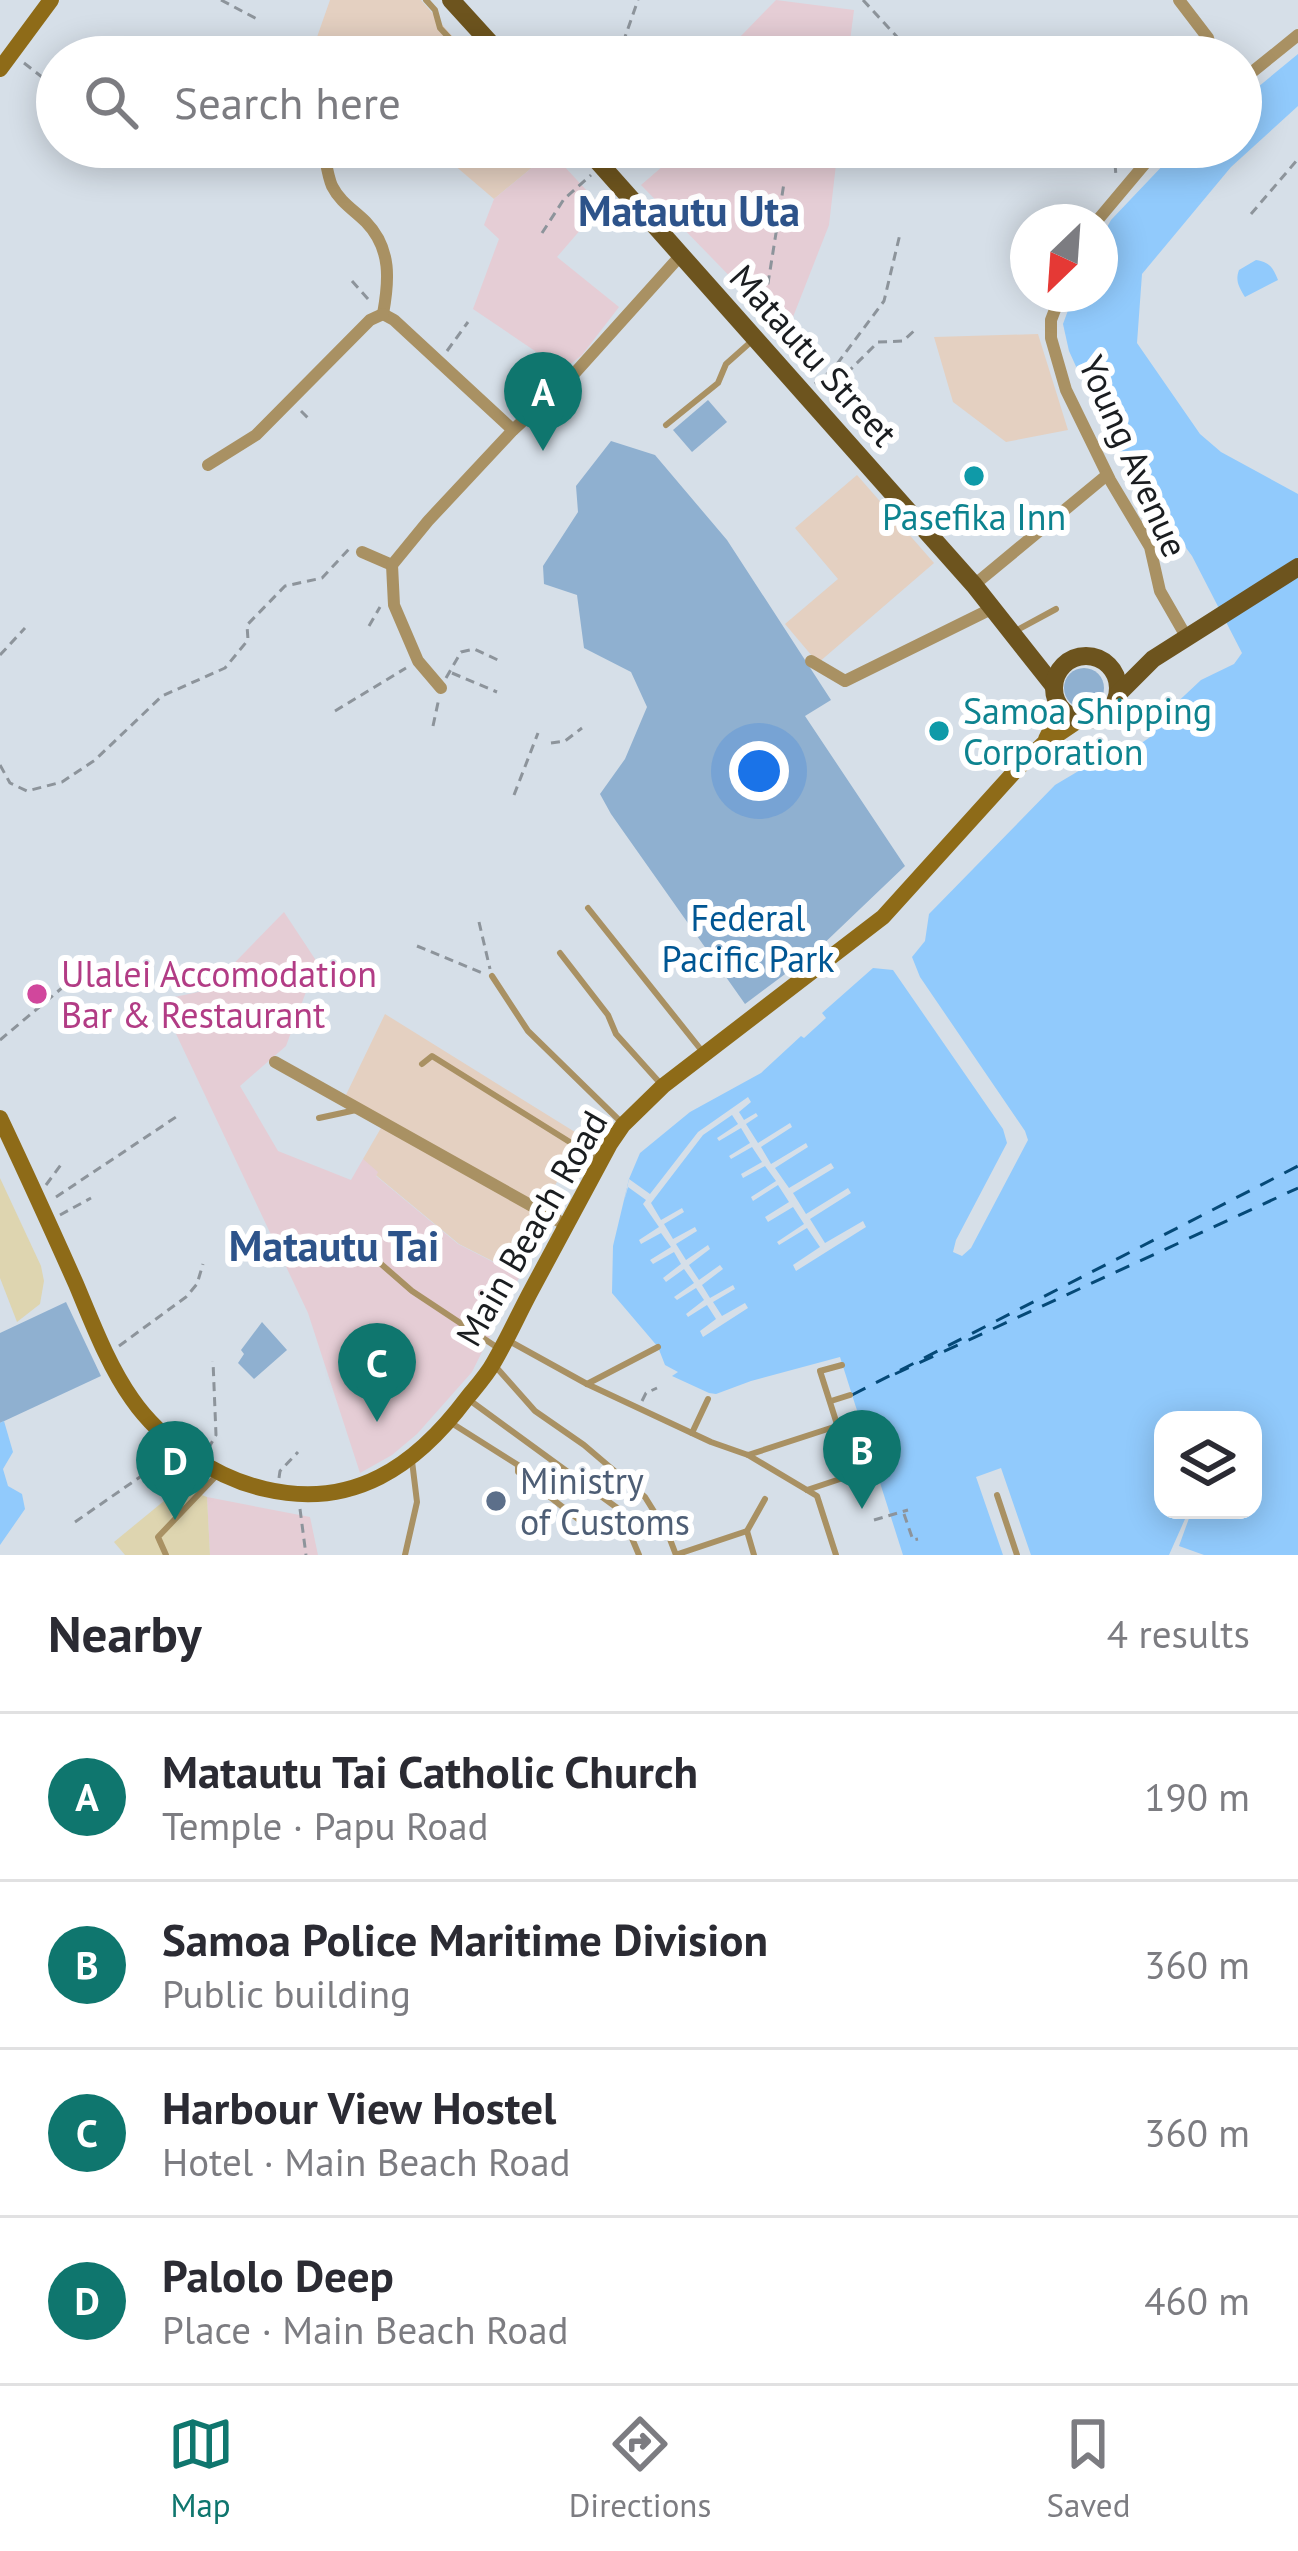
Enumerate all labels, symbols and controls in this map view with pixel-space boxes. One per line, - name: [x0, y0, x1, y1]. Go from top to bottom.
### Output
- search box: [36, 36, 1262, 168]
- icon: search: [78, 69, 144, 135]
- text: Search here: [174, 73, 401, 131]
- district label: Matautu Uta: [578, 183, 800, 238]
- north arrow: [1010, 204, 1118, 312]
- street label: Matautu Street: [720, 254, 908, 456]
- street label: Young Avenue: [1069, 348, 1199, 564]
- pin: A: [504, 352, 582, 451]
- marker: Pasefika Inn: [961, 463, 987, 489]
- place label: Pasefika Inn: [882, 493, 1066, 540]
- place label: Samoa Shipping Corporation: [963, 687, 1212, 775]
- marker: Samoa Shipping Corporation: [926, 718, 952, 744]
- your location: [729, 741, 789, 801]
- park label: Federal Pacific Park: [661, 894, 835, 982]
- place label: Ulalei Accomodation Bar & Restaurant: [61, 950, 377, 1038]
- marker: Ulalei Accomodation Bar & Restaurant: [24, 981, 50, 1007]
- street label: Main Beach Road: [445, 1102, 617, 1354]
- district label: Matautu Tai: [229, 1218, 439, 1273]
- pin: C: [338, 1323, 416, 1422]
- pin: B: [823, 1410, 901, 1509]
- map controls: [1154, 1411, 1262, 1519]
- button: layers: [1154, 1411, 1262, 1519]
- pin: D: [136, 1421, 214, 1520]
- place label: Ministry of Customs: [520, 1457, 690, 1545]
- marker: Ministry of Customs: [483, 1488, 509, 1514]
- text: Nearby: [48, 1600, 202, 1666]
- text: 4 results: [1107, 1608, 1250, 1659]
- text: Matautu Tai Catholic Church: [162, 1742, 698, 1800]
- text: A: [75, 1771, 99, 1822]
- text: 190 m: [1144, 1771, 1250, 1822]
- text: Temple · Papu Road: [162, 1800, 489, 1851]
- text: Samoa Police Maritime Division: [162, 1910, 768, 1968]
- text: B: [75, 1939, 99, 1990]
- text: 360 m: [1144, 1939, 1250, 1990]
- text: Public building: [162, 1968, 411, 2019]
- text: Harbour View Hostel: [162, 2078, 556, 2136]
- text: C: [76, 2107, 98, 2158]
- text: 360 m: [1144, 2107, 1250, 2158]
- text: Hotel · Main Beach Road: [162, 2136, 571, 2187]
- text: Palolo Deep: [162, 2246, 394, 2304]
- text: D: [74, 2275, 100, 2326]
- text: 460 m: [1144, 2275, 1250, 2326]
- text: Place · Main Beach Road: [162, 2304, 569, 2355]
- tab: Map: [168, 2411, 234, 2526]
- tab: Directions: [569, 2411, 711, 2526]
- tab: Saved: [1046, 2411, 1130, 2526]

